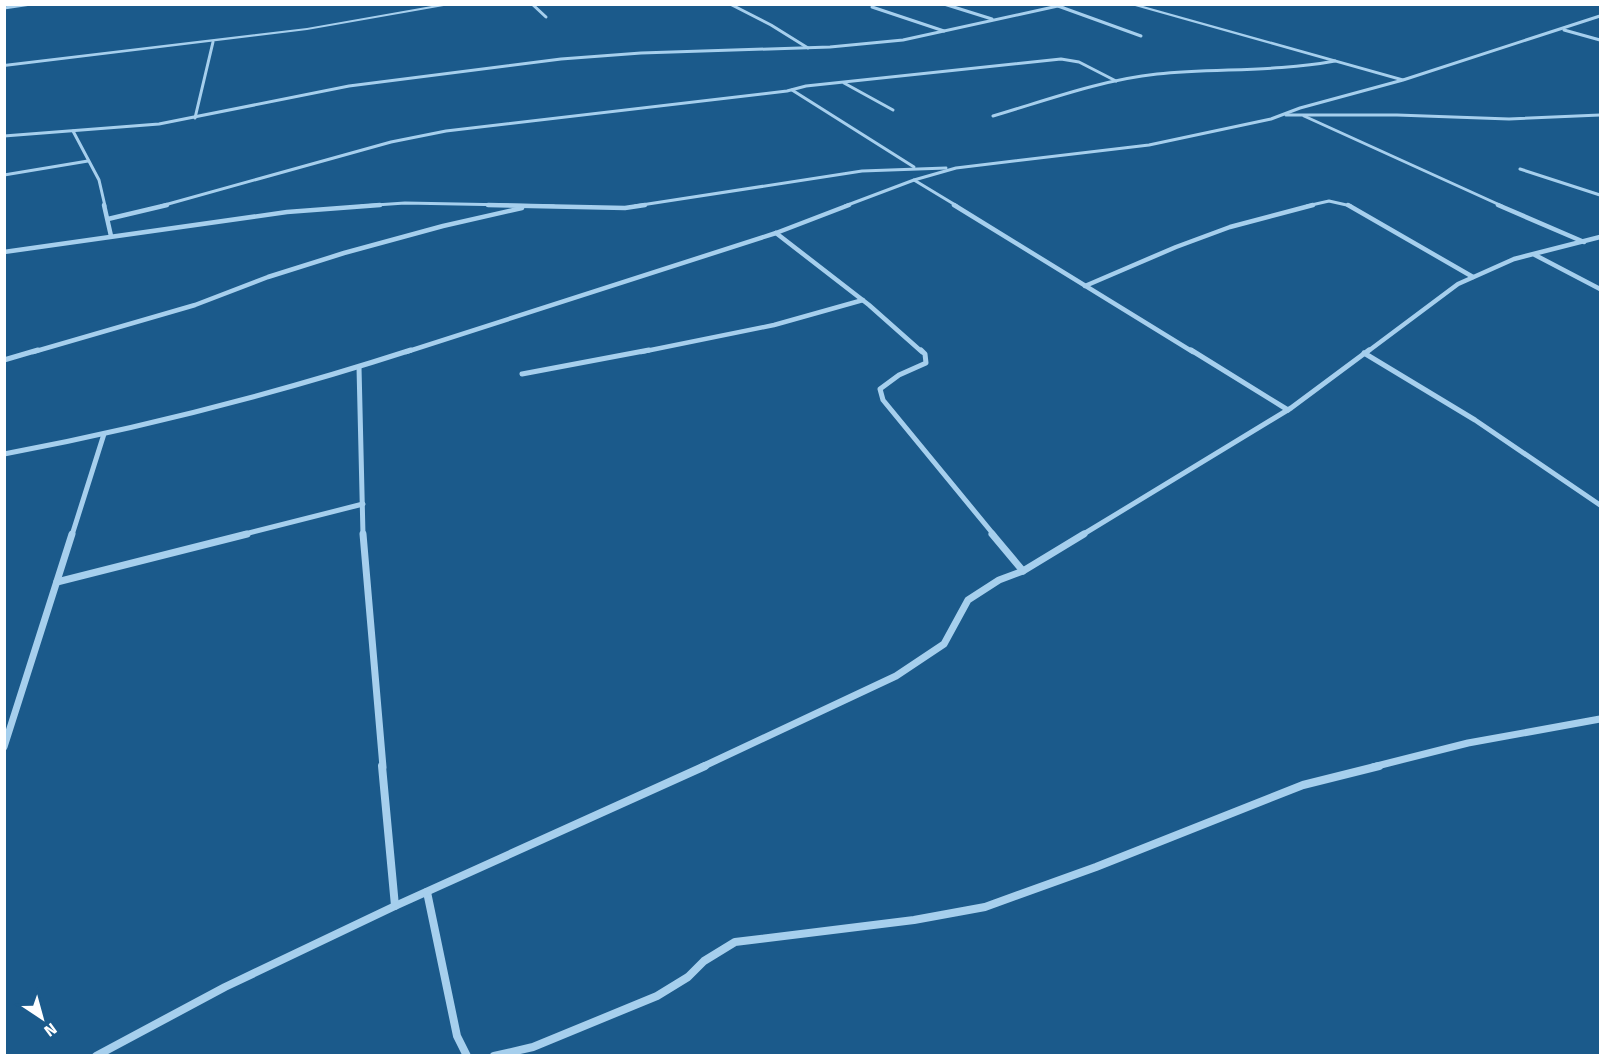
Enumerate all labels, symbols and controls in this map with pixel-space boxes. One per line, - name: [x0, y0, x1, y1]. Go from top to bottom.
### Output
- north arrow: [12, 988, 72, 1048]
- text: N: [41, 1019, 60, 1041]

